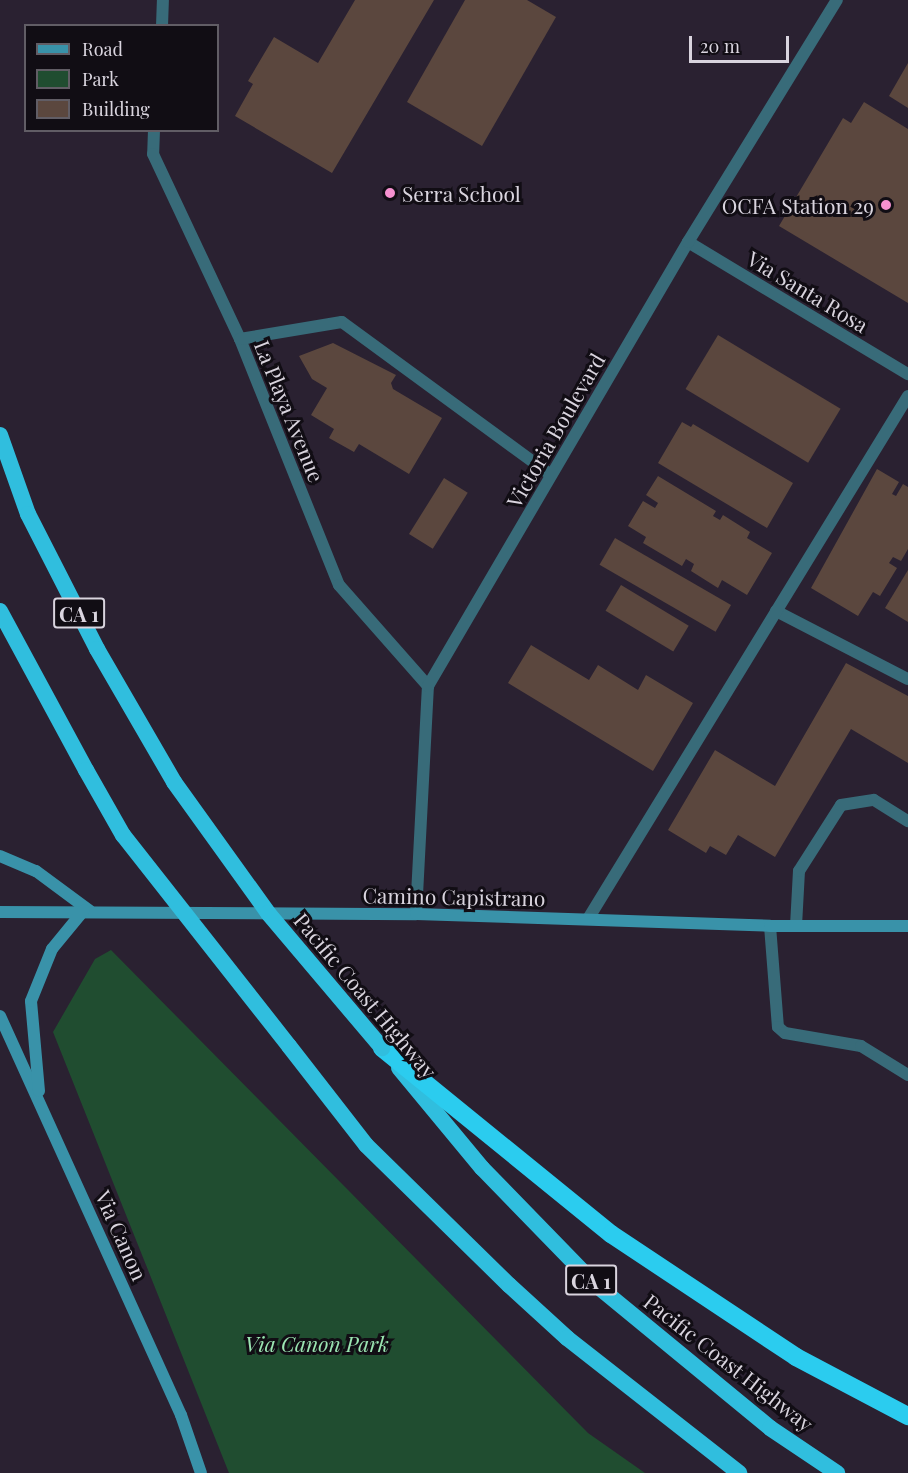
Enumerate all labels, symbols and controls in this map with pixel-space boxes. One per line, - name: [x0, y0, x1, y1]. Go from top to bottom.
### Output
- legend: [24, 24, 219, 132]
- scale bar: [692, 24, 792, 62]
- text: 20 m: [700, 34, 740, 58]
- text: Road: [82, 37, 123, 61]
- text: Park: [82, 67, 119, 91]
- text: Building: [82, 97, 150, 121]
- place label: Serra School: [402, 180, 521, 206]
- marker: Serra School: [383, 186, 397, 200]
- place label: OCFA Station 29: [722, 192, 874, 218]
- marker: OCFA Station 29: [879, 198, 893, 212]
- street label: Via Santa Rosa: [743, 245, 873, 337]
- street label: La Playa Avenue: [250, 336, 330, 486]
- street label: Victoria Boulevard: [501, 348, 609, 512]
- road number: CA 1: [52, 596, 106, 630]
- street label: Camino Capistrano: [362, 882, 546, 910]
- street label: Pacific Coast Highway: [289, 907, 443, 1083]
- street label: Via Canon: [91, 1186, 153, 1284]
- road number: CA 1: [564, 1263, 618, 1297]
- street label: Pacific Coast Highway: [639, 1288, 819, 1436]
- park label: Via Canon Park: [245, 1330, 389, 1356]

